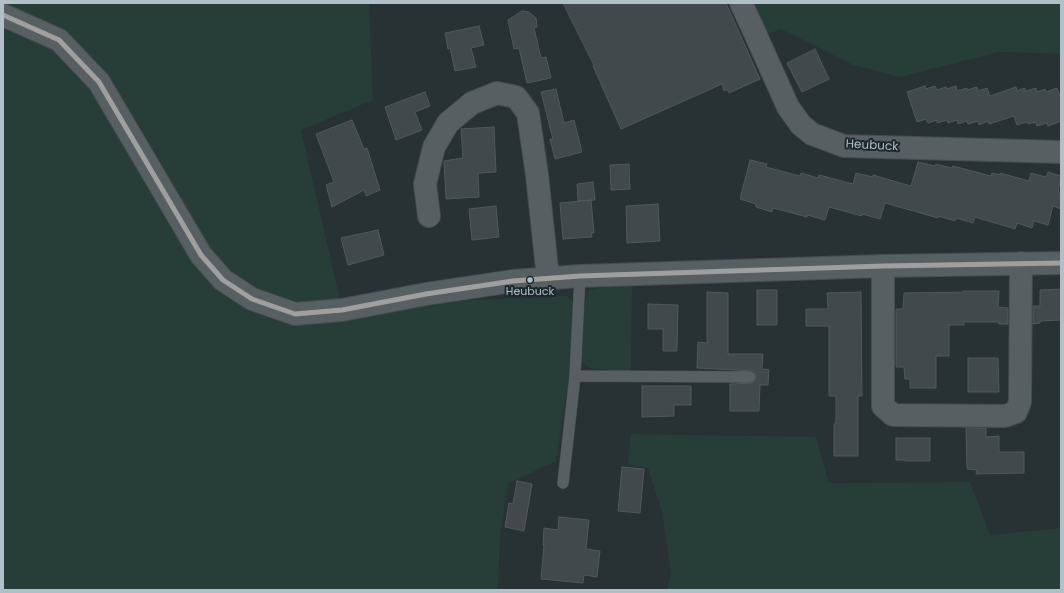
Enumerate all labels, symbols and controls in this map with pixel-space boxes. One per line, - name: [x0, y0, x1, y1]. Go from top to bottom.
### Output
- street label: Heubuck: [845, 137, 899, 155]
- marker: Heubuck: [525, 275, 535, 285]
- place label: Heubuck: [506, 285, 554, 299]

